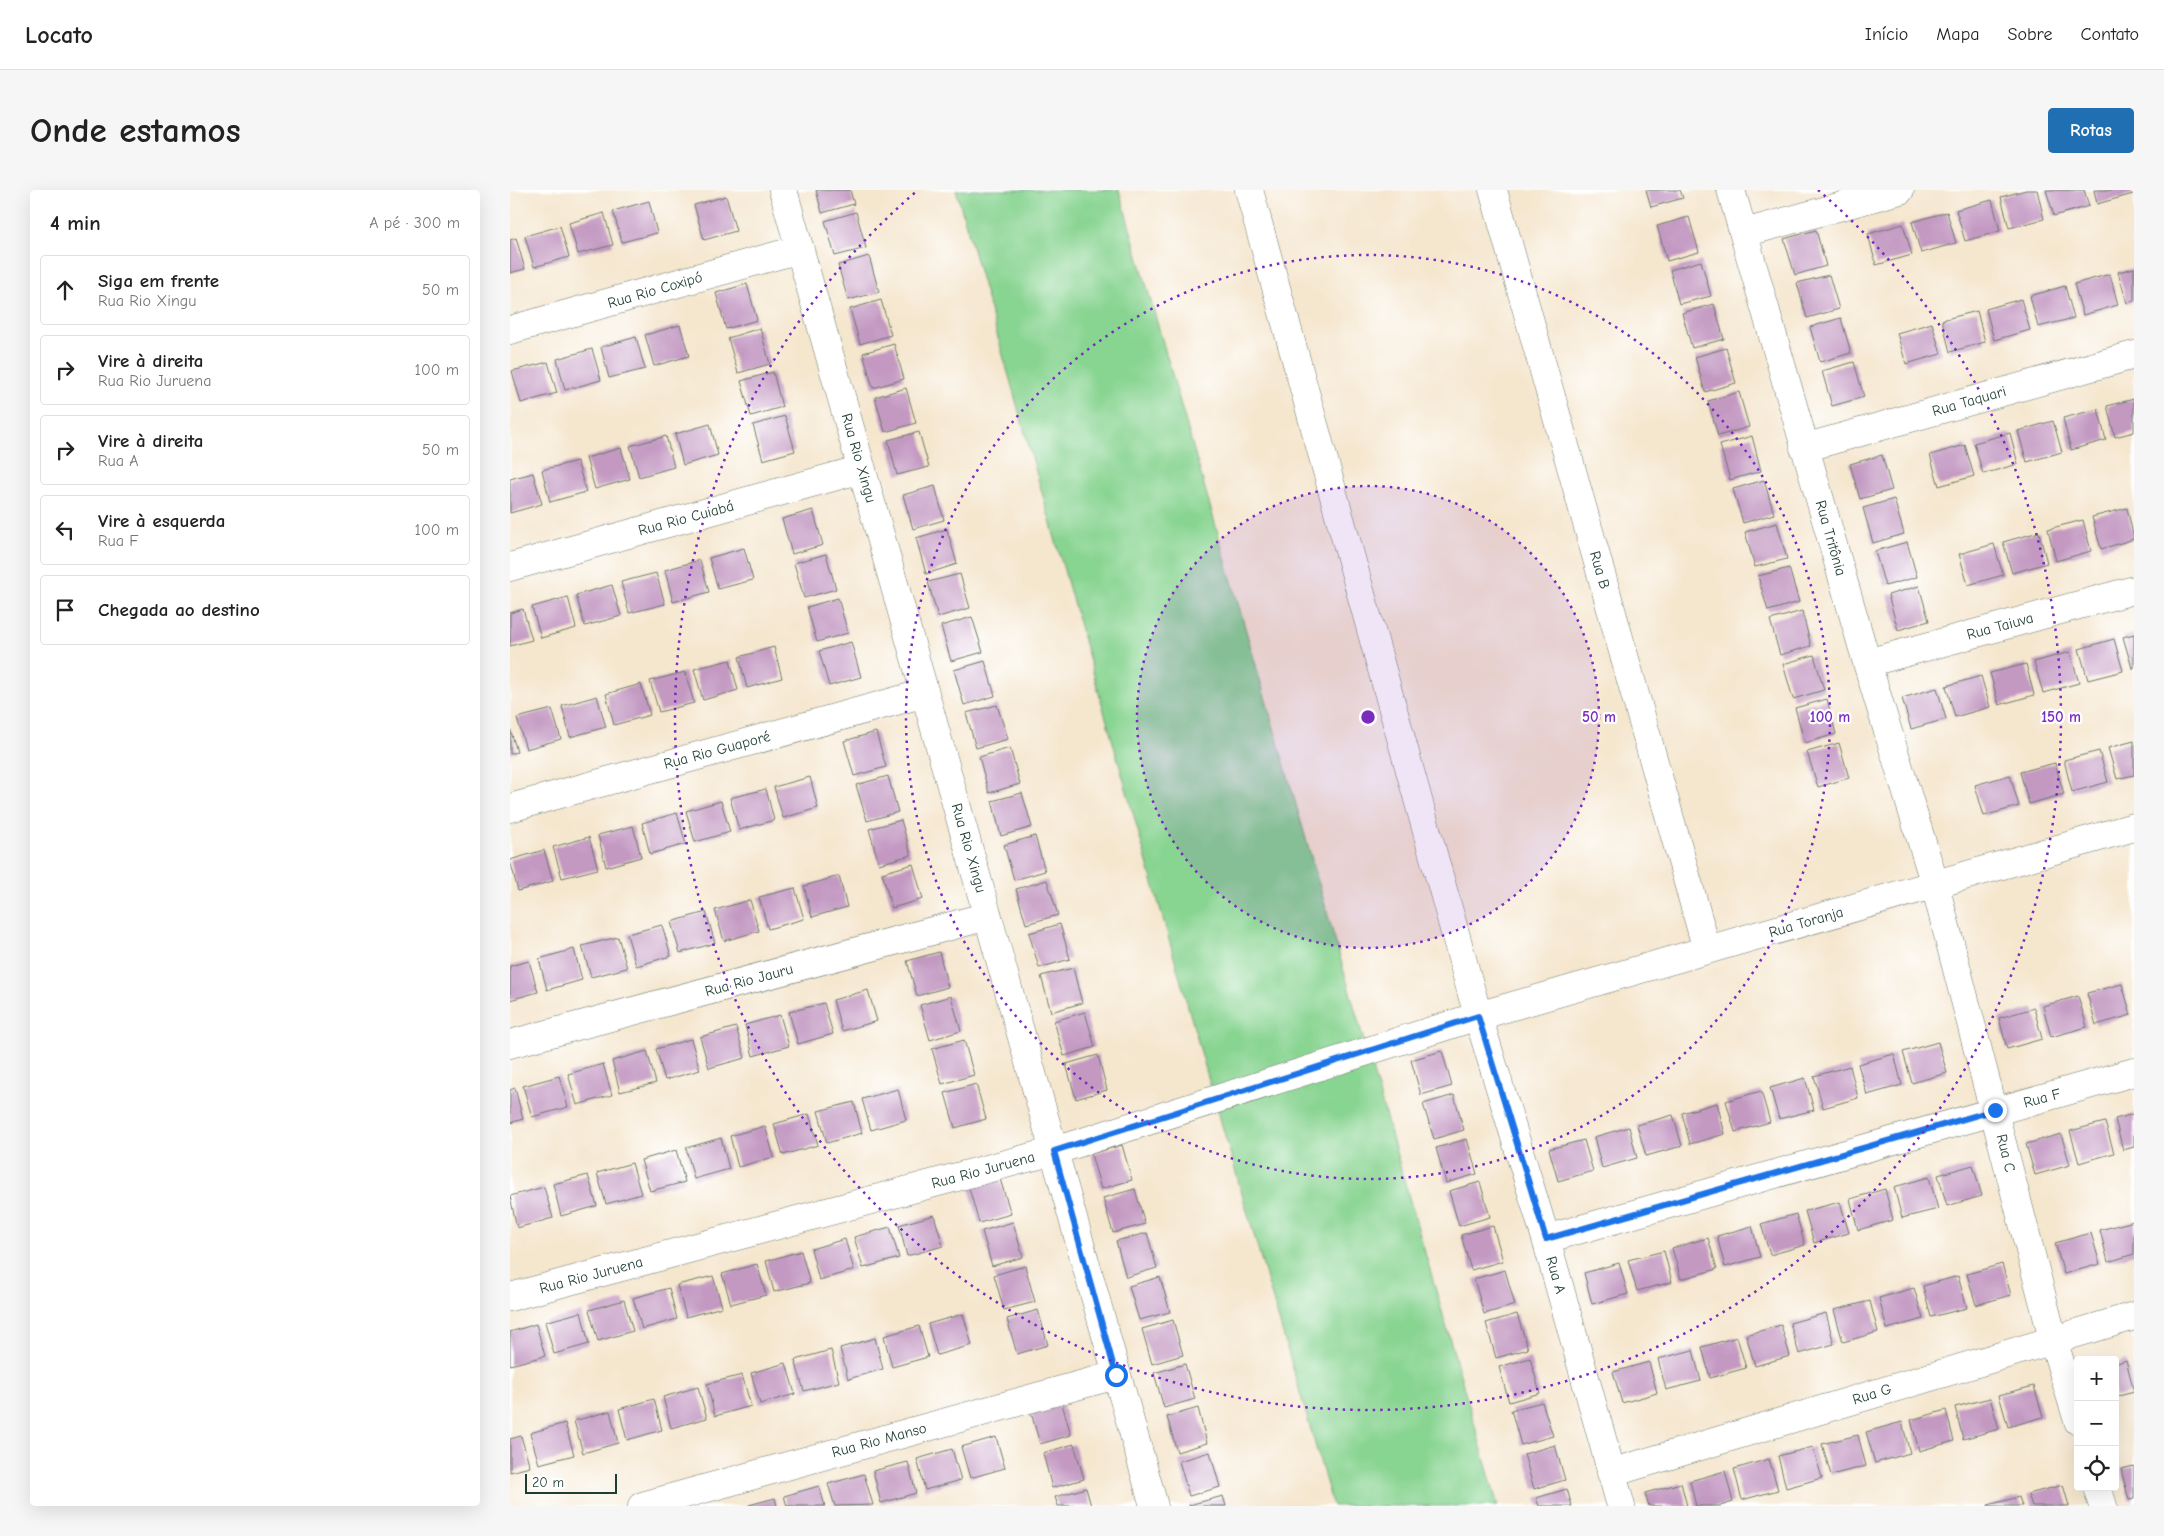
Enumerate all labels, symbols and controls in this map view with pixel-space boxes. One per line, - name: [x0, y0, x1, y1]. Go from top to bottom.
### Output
- text: Locato: [25, 21, 93, 49]
- text: Início: [1865, 24, 1908, 45]
- text: Mapa: [1936, 24, 1979, 45]
- text: Sobre: [2007, 24, 2052, 45]
- text: Contato: [2080, 24, 2139, 45]
- button: Rotas: [2048, 108, 2134, 153]
- text: Onde estamos: [30, 110, 241, 151]
- text: 4 min: [50, 211, 101, 235]
- text: A pé · 300 m: [369, 214, 460, 232]
- street label: Rua Rio Coxipó: [606, 268, 705, 312]
- text: Siga em frente: [98, 270, 219, 292]
- icon: ahead: [51, 276, 79, 304]
- text: 50 m: [422, 281, 459, 299]
- text: Rua Rio Xingu: [98, 292, 196, 310]
- text: Vire à direita: [98, 350, 203, 372]
- icon: right: [51, 356, 79, 384]
- text: 100 m: [415, 361, 459, 379]
- text: Rua Rio Juruena: [98, 372, 211, 390]
- street label: Rua Taquari: [1930, 382, 2008, 420]
- street label: Rua Rio Xingu: [838, 411, 880, 505]
- text: Vire à direita: [98, 430, 203, 452]
- icon: right: [51, 436, 79, 464]
- text: 50 m: [422, 441, 459, 459]
- text: Rua A: [98, 452, 139, 470]
- street label: Rua Rio Cuiabá: [636, 497, 736, 539]
- street label: Rua Tritônia: [1812, 498, 1850, 578]
- text: Vire à esquerda: [98, 510, 225, 532]
- icon: left: [51, 516, 79, 544]
- text: 100 m: [415, 521, 459, 539]
- text: Rua F: [98, 532, 139, 550]
- street label: Rua B: [1586, 549, 1614, 591]
- icon: arrive: [51, 596, 79, 624]
- text: Chegada ao destino: [98, 599, 260, 621]
- street label: Rua Taiuva: [1965, 608, 2035, 644]
- centre of rings: [1359, 708, 1377, 726]
- text: 50 m: [1582, 708, 1616, 726]
- text: 100 m: [1810, 708, 1850, 726]
- text: 150 m: [2041, 708, 2081, 726]
- street label: Rua Rio Guaporé: [662, 727, 773, 773]
- street label: Rua Rio Xingu: [948, 801, 990, 895]
- street label: Rua Toranja: [1767, 903, 1845, 941]
- street label: Rua Rio Jauru: [703, 960, 795, 1000]
- street label: Rua F: [2021, 1084, 2063, 1112]
- route end: [1984, 1099, 2007, 1122]
- street label: Rua C: [1993, 1132, 2019, 1174]
- street label: Rua Rio Juruena: [929, 1148, 1037, 1192]
- street label: Rua Rio Juruena: [537, 1253, 645, 1297]
- street label: Rua A: [1542, 1254, 1570, 1296]
- map controls: [2074, 1356, 2119, 1491]
- button: +: [2074, 1356, 2119, 1401]
- route start: [1105, 1364, 1128, 1387]
- street label: Rua G: [1850, 1379, 1894, 1408]
- button: −: [2074, 1401, 2119, 1446]
- street label: Rua Rio Manso: [830, 1419, 928, 1461]
- button: locate: [2074, 1446, 2119, 1491]
- scale bar: [525, 1471, 618, 1494]
- text: 20 m: [532, 1474, 564, 1491]

